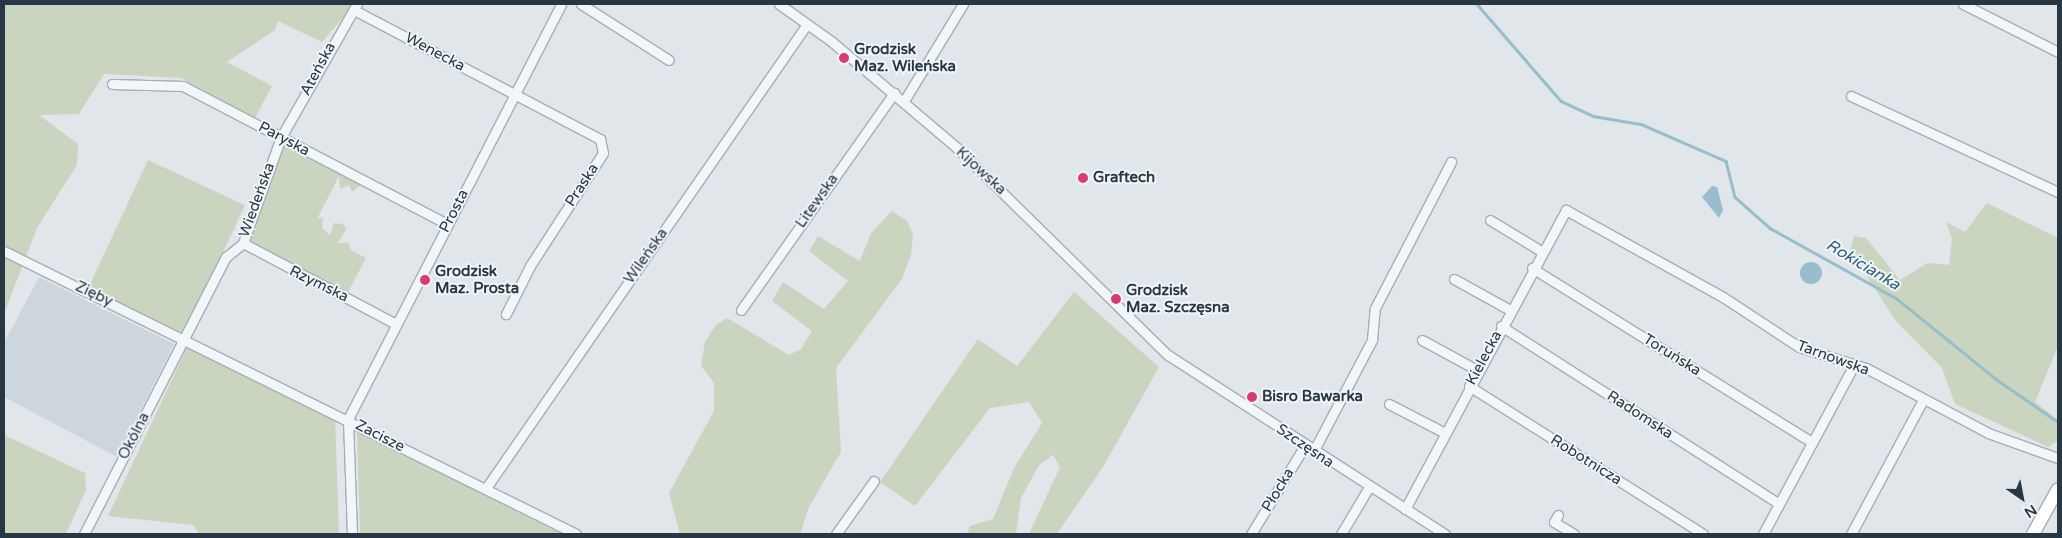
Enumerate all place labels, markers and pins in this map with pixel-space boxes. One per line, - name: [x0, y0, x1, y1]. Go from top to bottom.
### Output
- place label: Grodzisk Maz. Wileńska: [854, 40, 956, 75]
- marker: Grodzisk Maz. Wileńska: [838, 52, 850, 64]
- place label: Graftech: [1093, 169, 1155, 187]
- marker: Graftech: [1077, 172, 1089, 184]
- place label: Grodzisk Maz. Prosta: [435, 262, 519, 297]
- marker: Grodzisk Maz. Prosta: [419, 274, 431, 286]
- place label: Grodzisk Maz. Szczęsna: [1126, 281, 1230, 316]
- marker: Grodzisk Maz. Szczęsna: [1110, 293, 1122, 305]
- place label: Bisro Bawarka: [1262, 388, 1363, 406]
- marker: Bisro Bawarka: [1246, 391, 1258, 403]

